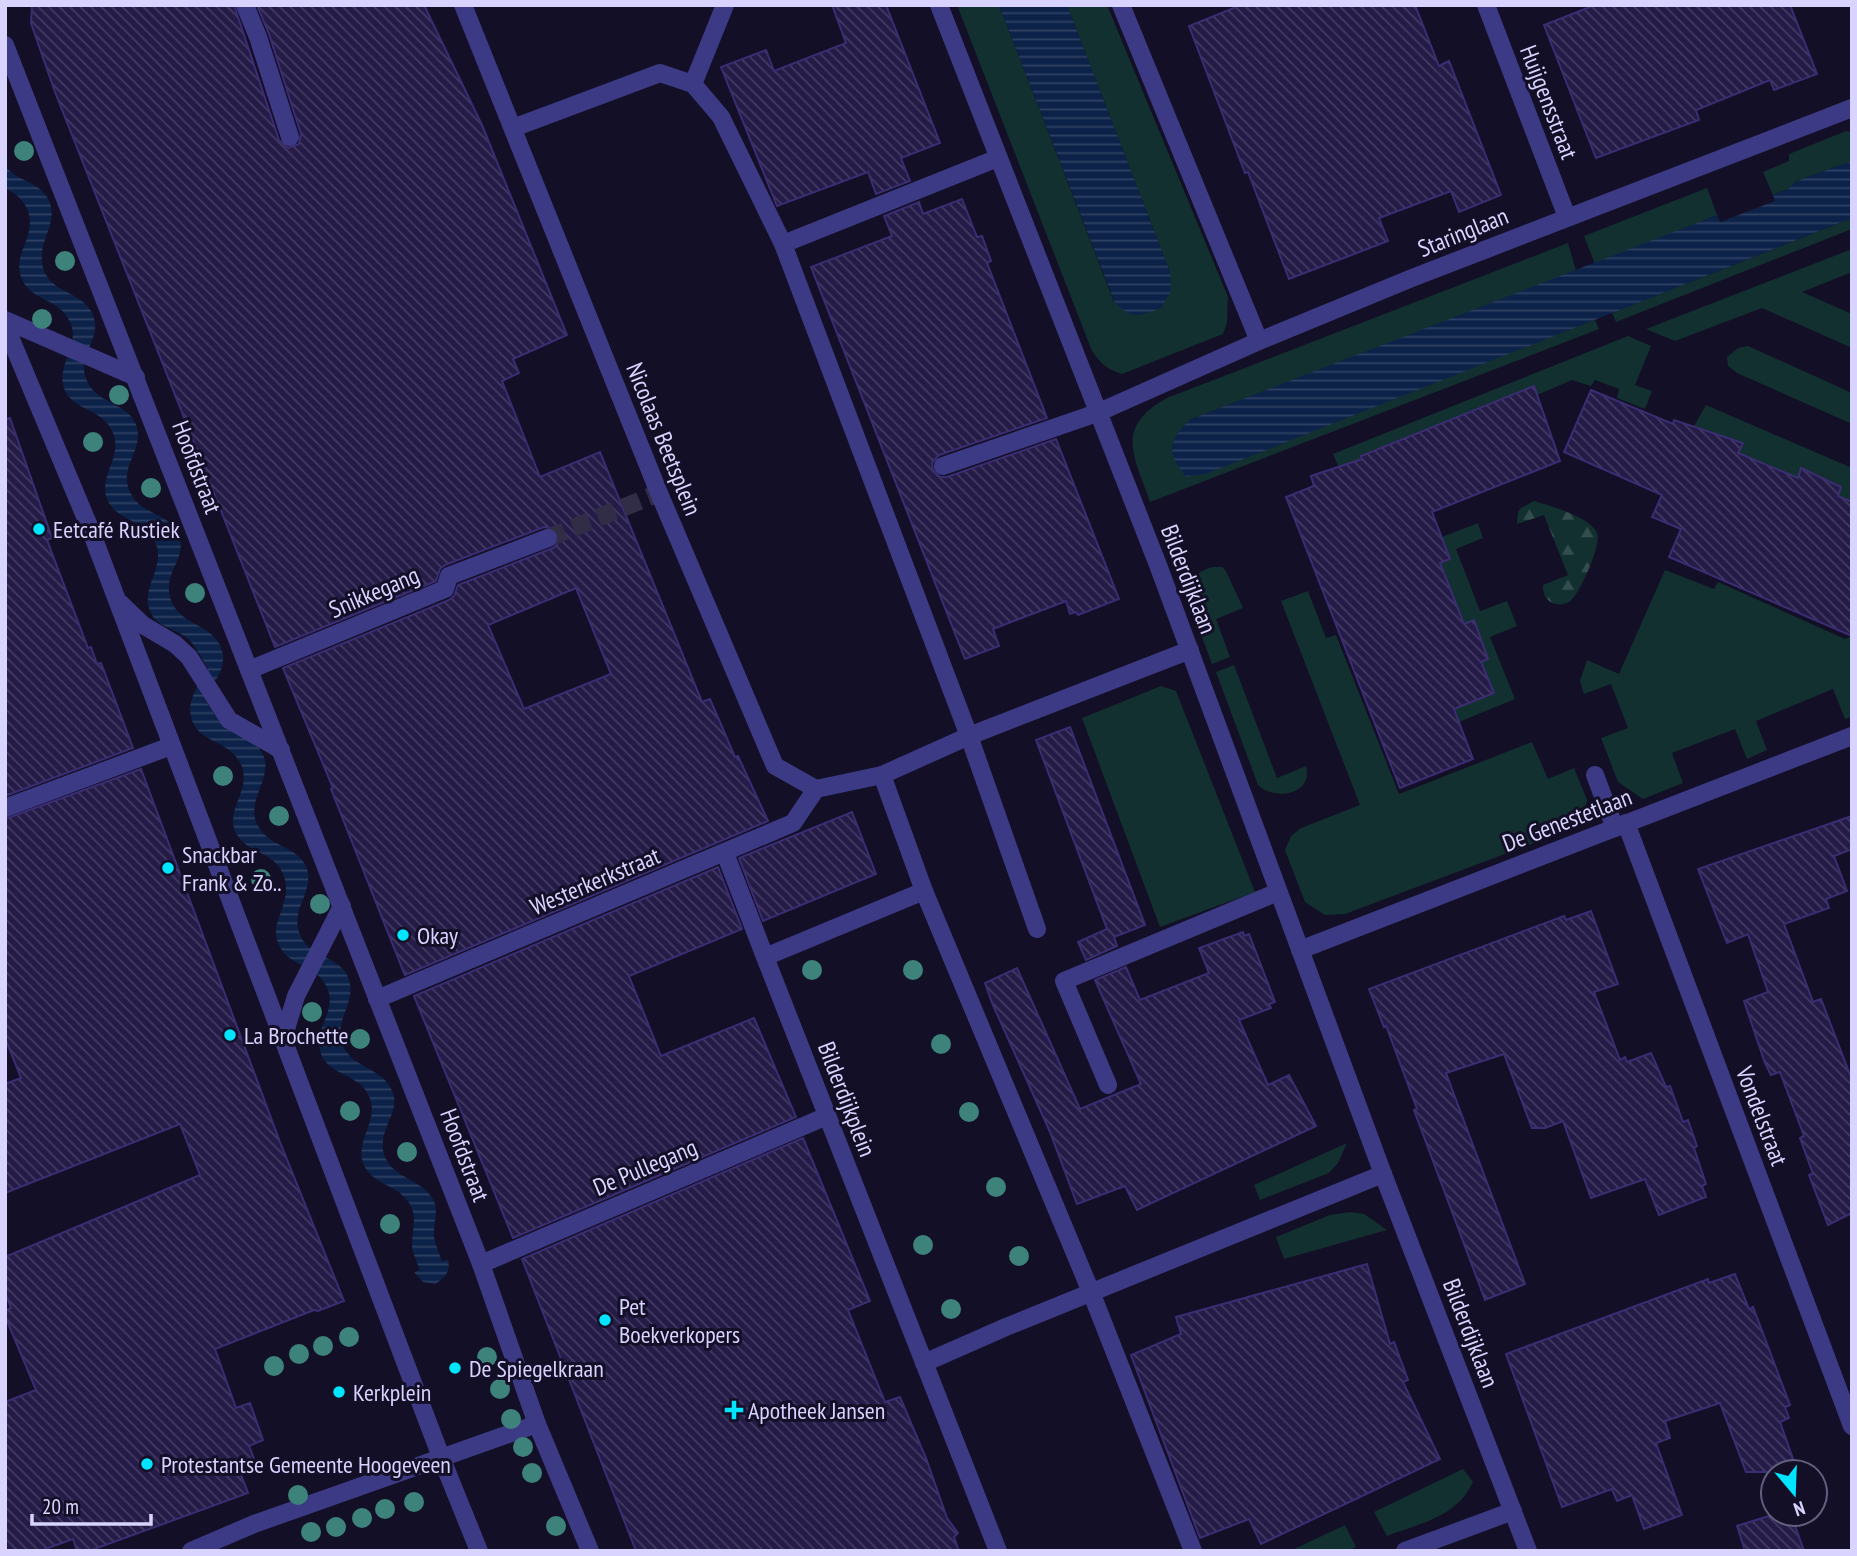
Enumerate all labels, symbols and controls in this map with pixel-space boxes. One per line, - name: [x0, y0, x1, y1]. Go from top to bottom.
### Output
- street label: Huijgensstraat: [1513, 41, 1585, 164]
- street label: Staringlaan: [1413, 200, 1513, 264]
- street label: Nicolaas Beetsplein: [619, 358, 709, 520]
- street label: Hoofdstraat: [165, 416, 229, 518]
- place label: Eetcafé Rustiek: [53, 514, 181, 545]
- street label: Bilderdijklaan: [1154, 520, 1224, 638]
- marker: Eetcafé Rustiek: [31, 521, 47, 537]
- street label: Snikkegang: [324, 559, 424, 625]
- street label: De Genestetlaan: [1498, 781, 1636, 859]
- place label: Snackbar Frank & Zo..: [182, 839, 281, 898]
- street label: Westerkerkstraat: [525, 840, 665, 922]
- marker: Snackbar Frank & Zo..: [160, 860, 176, 876]
- place label: Okay: [417, 920, 458, 951]
- marker: Okay: [395, 927, 411, 943]
- place label: La Brochette: [244, 1020, 349, 1051]
- marker: La Brochette: [222, 1027, 238, 1043]
- street label: Bilderdijkplein: [811, 1037, 883, 1161]
- street label: Vondelstraat: [1729, 1061, 1795, 1170]
- street label: Hoofdstraat: [433, 1104, 497, 1206]
- street label: De Pullegang: [588, 1131, 702, 1203]
- street label: Bilderdijklaan: [1436, 1274, 1506, 1392]
- place label: Pet Boekverkopers: [619, 1291, 740, 1350]
- marker: Pet Boekverkopers: [597, 1312, 613, 1328]
- place label: De Spiegelkraan: [469, 1353, 604, 1384]
- marker: De Spiegelkraan: [447, 1360, 463, 1376]
- place label: Kerkplein: [353, 1377, 431, 1408]
- marker: Kerkplein: [331, 1384, 347, 1400]
- place label: Apotheek Jansen: [748, 1395, 885, 1426]
- marker: Apotheek Jansen: [726, 1402, 742, 1418]
- place label: Protestantse Gemeente Hoogeveen: [161, 1449, 451, 1480]
- marker: Protestantse Gemeente Hoogeveen: [139, 1456, 155, 1472]
- north arrow: [1759, 1458, 1829, 1528]
- scale bar: [32, 1482, 150, 1526]
- text: 20 m: [42, 1493, 79, 1520]
- text: N: [1791, 1496, 1808, 1522]

